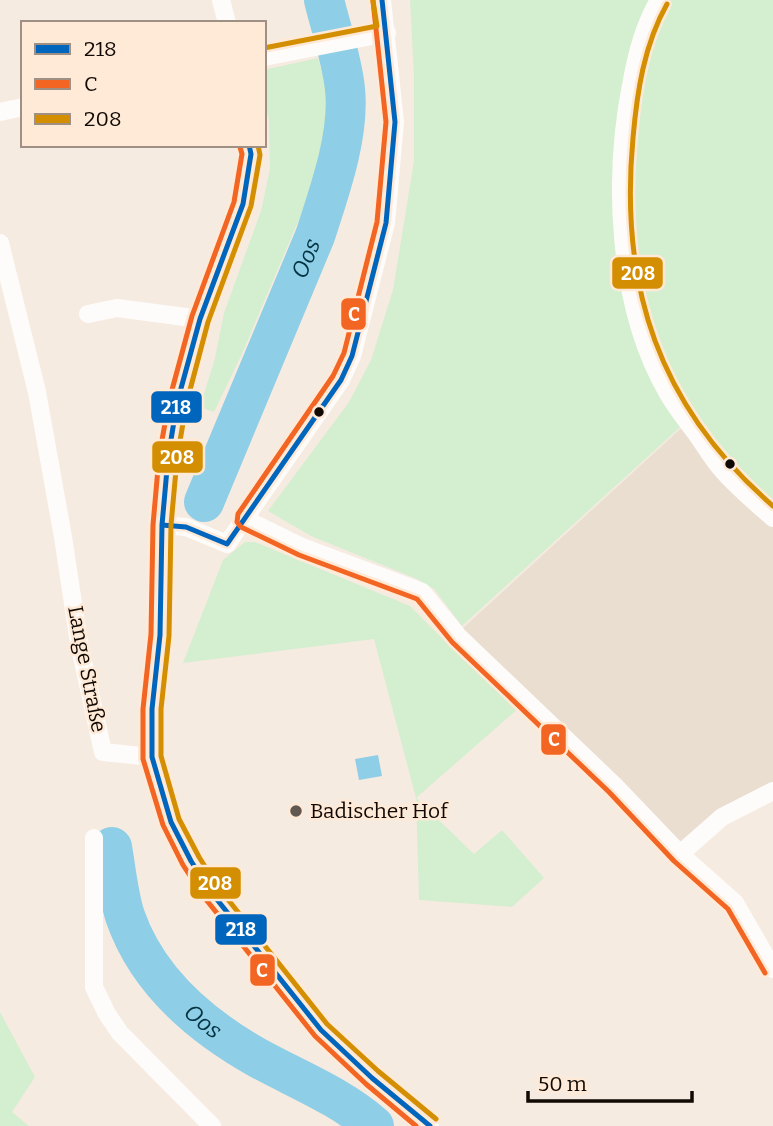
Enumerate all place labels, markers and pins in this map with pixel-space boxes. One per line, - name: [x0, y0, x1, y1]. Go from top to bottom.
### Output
- unlabelled marker: [312, 405, 326, 419]
- unlabelled marker: [723, 457, 737, 471]
- place label: Badischer Hof: [310, 798, 449, 824]
- marker: Badischer Hof: [288, 803, 304, 819]

